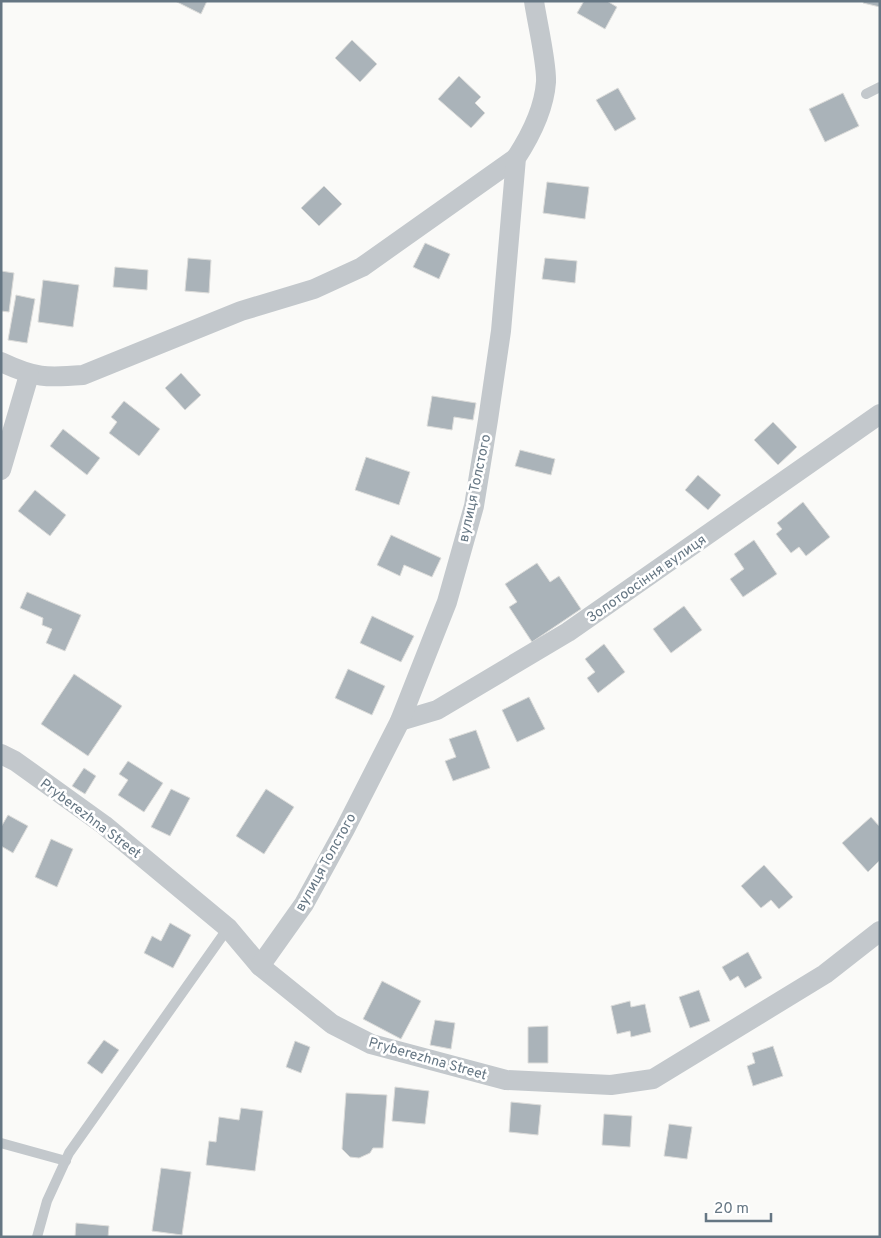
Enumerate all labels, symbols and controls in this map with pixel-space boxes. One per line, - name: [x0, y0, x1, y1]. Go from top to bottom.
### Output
- street label: вулиця Толстого: [456, 433, 495, 544]
- street label: Золотоосіння вулиця: [584, 532, 710, 627]
- street label: Pryberezhna Street: [36, 776, 144, 863]
- street label: вулиця Толстого: [292, 811, 360, 915]
- street label: Pryberezhna Street: [366, 1034, 489, 1084]
- scale bar: [706, 1190, 771, 1222]
- text: 20 m: [714, 1200, 749, 1219]

